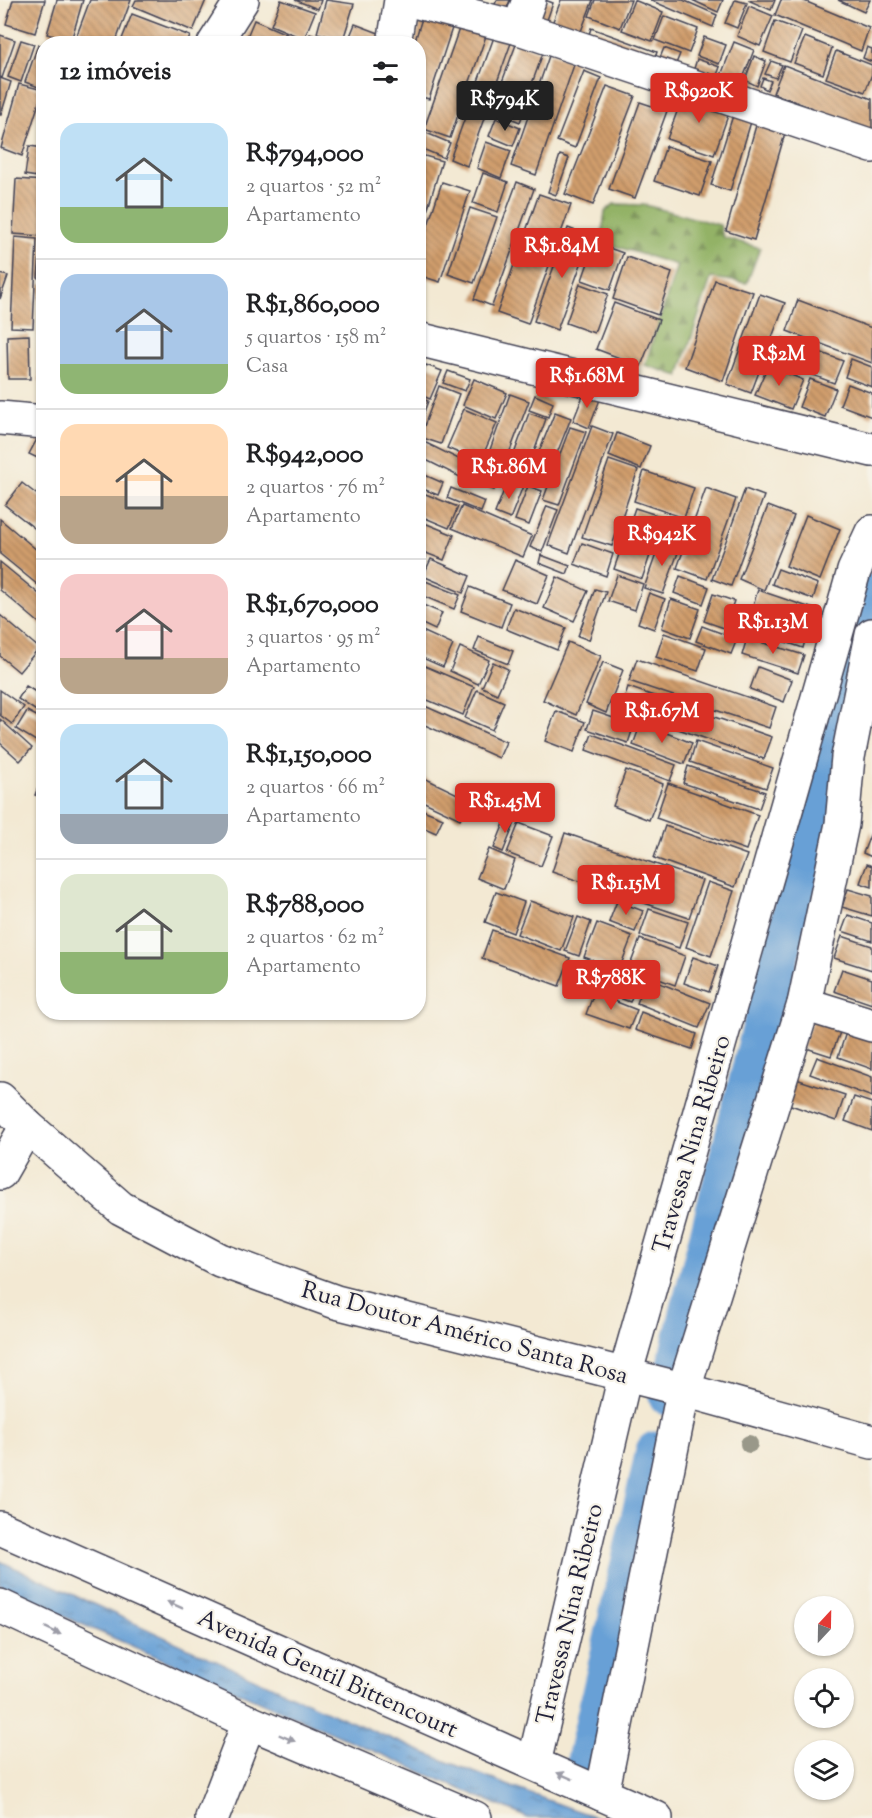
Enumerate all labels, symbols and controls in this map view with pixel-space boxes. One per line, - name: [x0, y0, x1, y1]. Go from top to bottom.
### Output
- text: 12 imóveis: [60, 54, 171, 91]
- icon: filters: [369, 56, 402, 89]
- pin: R$920K: [650, 73, 748, 124]
- text: R$920K: [664, 78, 734, 107]
- pin: R$794K: [456, 81, 554, 132]
- text: R$794K: [471, 86, 539, 115]
- text: R$794,000: [246, 136, 364, 173]
- icon: home: [108, 147, 180, 219]
- text: 2 quartos · 52 m²: [246, 173, 382, 202]
- text: Apartamento: [246, 202, 361, 231]
- pin: R$1.84M: [507, 228, 617, 279]
- text: R$1.84M: [524, 233, 600, 262]
- text: R$1,860,000: [246, 287, 380, 324]
- icon: home: [108, 298, 180, 370]
- text: 5 quartos · 158 m²: [246, 324, 386, 353]
- pin: R$2M: [743, 336, 815, 387]
- text: R$2M: [753, 341, 805, 370]
- text: Casa: [246, 353, 288, 382]
- pin: R$1.68M: [532, 358, 642, 409]
- text: R$1.68M: [550, 363, 624, 392]
- text: R$942,000: [246, 437, 363, 474]
- icon: home: [108, 448, 180, 520]
- pin: R$1.86M: [454, 449, 564, 500]
- text: R$1.86M: [471, 454, 547, 483]
- text: 2 quartos · 76 m²: [246, 474, 385, 503]
- text: Apartamento: [246, 503, 361, 532]
- pin: R$942K: [613, 516, 711, 567]
- text: R$942K: [628, 521, 696, 550]
- text: R$1,670,000: [246, 587, 379, 624]
- icon: home: [108, 598, 180, 670]
- pin: R$1.13M: [718, 604, 828, 655]
- text: R$1.13M: [738, 609, 808, 638]
- text: 3 quartos · 95 m²: [246, 624, 381, 653]
- text: Apartamento: [246, 653, 361, 682]
- pin: R$1.67M: [607, 693, 717, 744]
- text: R$1.67M: [625, 698, 699, 727]
- text: R$1,150,000: [246, 737, 372, 774]
- icon: home: [108, 748, 180, 820]
- text: 2 quartos · 66 m²: [246, 774, 385, 803]
- pin: R$1.45M: [450, 783, 560, 834]
- text: R$1.45M: [469, 788, 541, 817]
- text: Apartamento: [246, 803, 361, 832]
- pin: R$1.15M: [571, 865, 681, 916]
- text: R$1.15M: [592, 870, 660, 899]
- text: R$788,000: [246, 887, 364, 924]
- icon: home: [108, 898, 180, 970]
- text: 2 quartos · 62 m²: [246, 924, 384, 953]
- text: Apartamento: [246, 953, 361, 982]
- pin: R$788K: [562, 960, 660, 1011]
- text: R$788K: [576, 965, 646, 994]
- street label: Travessa Nina Ribeiro: [645, 1031, 740, 1258]
- street label: Rua Doutor Américo Santa Rosa: [297, 1274, 632, 1394]
- street label: Travessa Nina Ribeiro: [529, 1501, 613, 1728]
- north arrow: [794, 1596, 854, 1656]
- map controls: [794, 1596, 854, 1800]
- one-way arrow: [165, 1600, 183, 1610]
- street label: Avenida Gentil Bittencourt: [192, 1602, 463, 1748]
- one-way arrow: [44, 1626, 61, 1635]
- button: locate: [794, 1668, 854, 1728]
- one-way arrow: [279, 1733, 297, 1743]
- button: layers: [794, 1740, 854, 1800]
- one-way arrow: [555, 1771, 573, 1781]

